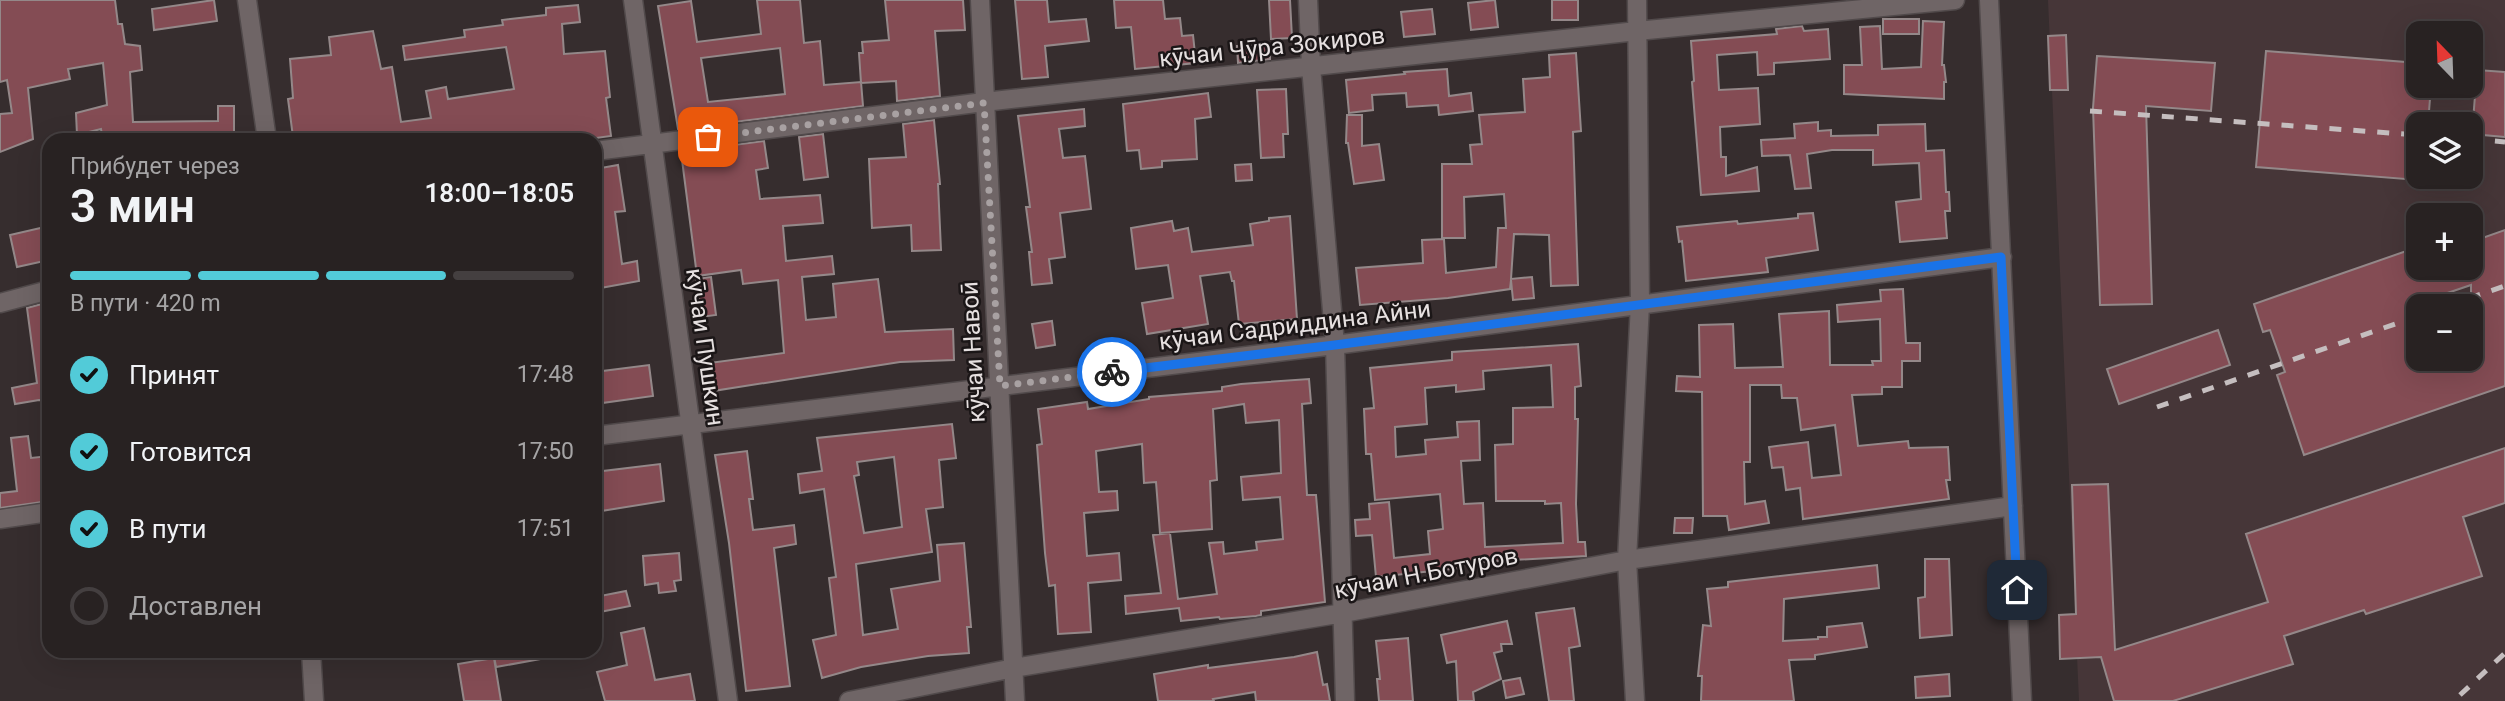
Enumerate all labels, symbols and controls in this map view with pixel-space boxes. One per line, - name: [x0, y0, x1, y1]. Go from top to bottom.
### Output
- street label: кӯчаи Ҷӯра Зокиров: [1158, 21, 1386, 73]
- north arrow: [2406, 21, 2483, 98]
- map controls: [2406, 21, 2483, 371]
- pin: [678, 107, 738, 167]
- button: layers: [2406, 112, 2483, 189]
- icon: bag: [689, 118, 727, 156]
- text: Прибудет через: [70, 153, 240, 180]
- text: 18:00–18:05: [424, 178, 574, 208]
- text: 3 мин: [70, 179, 195, 233]
- button: +: [2406, 203, 2483, 280]
- street label: кӯчаи Пушкин: [680, 266, 730, 428]
- street label: кӯчаи Навоӣ: [955, 281, 991, 423]
- text: В пути · 420 m: [70, 290, 221, 317]
- street label: кӯчаи Садриддина Айни: [1157, 294, 1433, 356]
- button: −: [2406, 294, 2483, 371]
- courier: [1077, 337, 1147, 407]
- icon: bike: [1093, 353, 1131, 391]
- icon: check: [70, 356, 108, 394]
- text: Принят: [129, 360, 219, 390]
- text: 17:48: [517, 361, 574, 388]
- icon: check: [70, 433, 108, 471]
- text: Готовится: [129, 437, 252, 467]
- text: 17:50: [517, 438, 574, 465]
- icon: check: [70, 510, 108, 548]
- text: В пути: [129, 514, 206, 544]
- text: 17:51: [517, 515, 574, 542]
- street label: кӯчаи Н.Ботуров: [1332, 541, 1520, 605]
- pin: [1987, 560, 2047, 620]
- icon: home: [1998, 571, 2036, 609]
- text: Доставлен: [129, 591, 262, 621]

